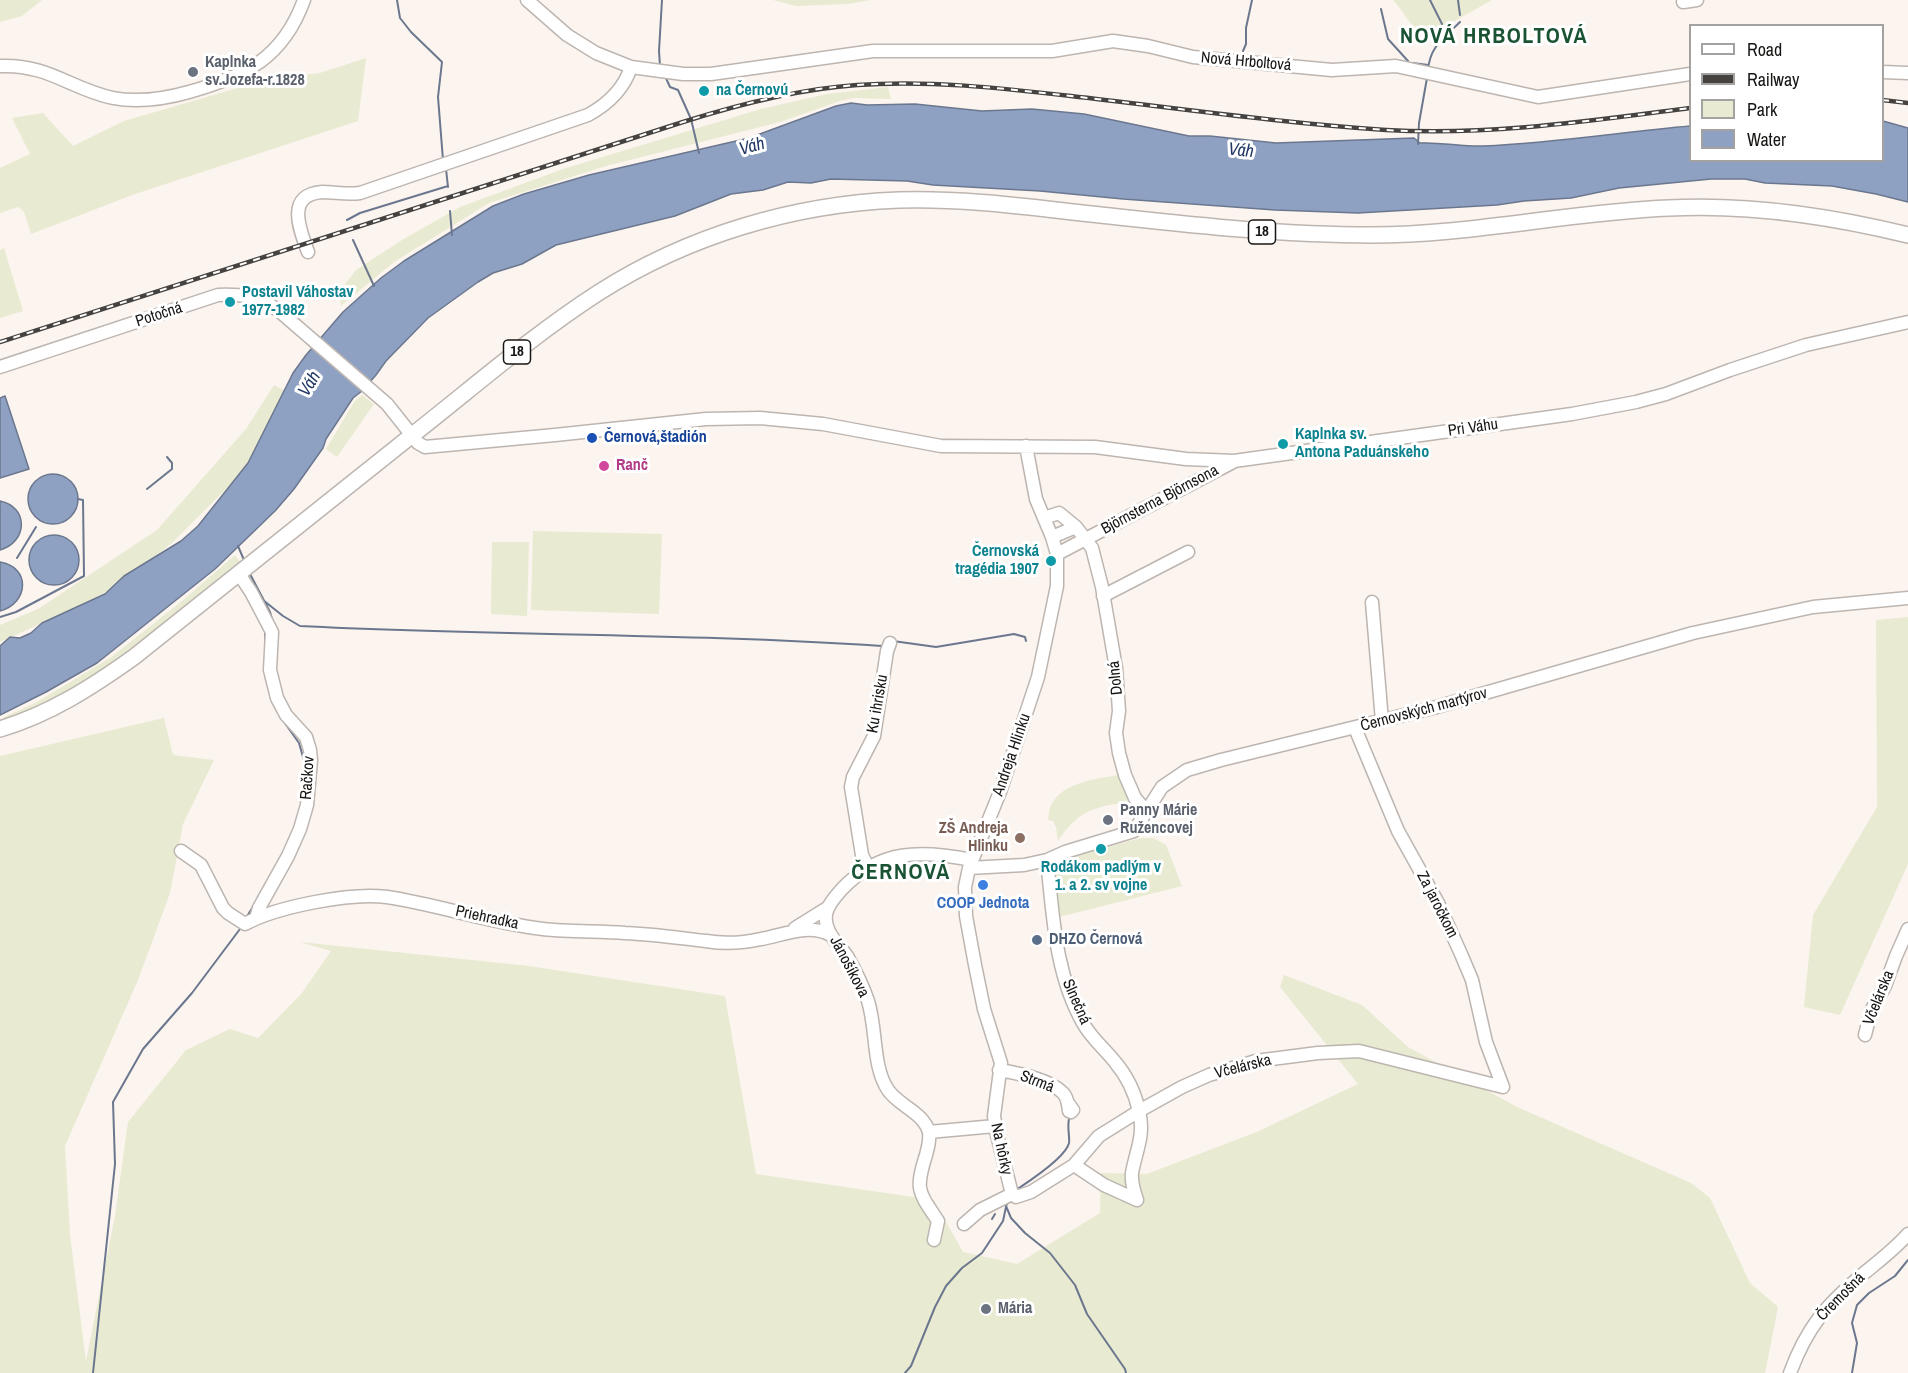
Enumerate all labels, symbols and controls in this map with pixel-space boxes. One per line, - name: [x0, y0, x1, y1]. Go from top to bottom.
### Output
- district label: NOVÁ HRBOLTOVÁ: [1400, 24, 1588, 50]
- legend: [1689, 24, 1884, 162]
- text: Road: [1747, 37, 1782, 62]
- street label: Nová Hrboltová: [1200, 48, 1292, 76]
- place label: Kaplnka sv.Jozefa-r.1828: [205, 53, 305, 91]
- marker: Kaplnka sv.Jozefa-r.1828: [186, 65, 200, 79]
- text: Railway: [1747, 67, 1800, 92]
- place label: na Černovú: [716, 81, 788, 101]
- marker: na Černovú: [697, 84, 711, 98]
- text: Park: [1747, 97, 1777, 122]
- text: Water: [1747, 127, 1786, 152]
- water label: Váh: [737, 133, 767, 161]
- water label: Váh: [1227, 139, 1255, 163]
- road number: 18: [1248, 220, 1276, 244]
- place label: Postavil Váhostav 1977-1982: [242, 283, 354, 321]
- marker: Postavil Váhostav 1977-1982: [223, 295, 237, 309]
- street label: Potočná: [133, 298, 185, 332]
- road number: 18: [504, 340, 530, 364]
- water label: Váh: [294, 367, 326, 401]
- street label: Pri Váhu: [1447, 415, 1499, 441]
- place label: Kaplnka sv. Antona Paduánskeho: [1295, 425, 1429, 463]
- place label: Černová,štadión: [604, 428, 707, 448]
- marker: Černová,štadión: [585, 431, 599, 445]
- marker: Kaplnka sv. Antona Paduánskeho: [1276, 437, 1290, 451]
- place label: Ranč: [616, 456, 648, 476]
- marker: Ranč: [597, 459, 611, 473]
- street label: Björnsterna Björnsona: [1098, 461, 1222, 539]
- place label: Černovská tragédia 1907: [955, 542, 1039, 580]
- marker: Černovská tragédia 1907: [1044, 554, 1058, 568]
- street label: Dolná: [1105, 660, 1127, 696]
- street label: Ku ihrisku: [863, 673, 893, 735]
- street label: Černovských martýrov: [1358, 684, 1490, 736]
- street label: Andreja Hlinku: [989, 711, 1035, 799]
- street label: Račkov: [297, 756, 319, 800]
- place label: Panny Márie Ružencovej: [1120, 801, 1197, 839]
- marker: Panny Márie Ružencovej: [1101, 813, 1115, 827]
- place label: ZŠ Andreja Hlinku: [939, 819, 1008, 857]
- marker: ZŠ Andreja Hlinku: [1013, 831, 1027, 845]
- marker: Rodákom padlým v 1. a 2. sv vojne: [1094, 842, 1108, 856]
- place label: Rodákom padlým v 1. a 2. sv vojne: [1041, 858, 1161, 896]
- district label: ČERNOVÁ: [851, 860, 951, 886]
- street label: Za jaročkom: [1412, 868, 1462, 942]
- marker: COOP Jednota: [976, 878, 990, 892]
- place label: COOP Jednota: [937, 894, 1029, 914]
- street label: Priehradka: [454, 902, 520, 934]
- place label: DHZO Černová: [1049, 930, 1142, 950]
- street label: Jánošíkova: [825, 933, 873, 1001]
- marker: DHZO Černová: [1030, 933, 1044, 947]
- street label: Včelárska: [1859, 968, 1899, 1028]
- street label: Slnečná: [1058, 976, 1094, 1028]
- street label: Včelárska: [1213, 1051, 1273, 1083]
- street label: Strmá: [1017, 1067, 1057, 1097]
- street label: Na hôrky: [986, 1121, 1016, 1177]
- street label: Čremošná: [1813, 1269, 1869, 1325]
- place label: Mária: [998, 1299, 1032, 1319]
- marker: Mária: [979, 1302, 993, 1316]

